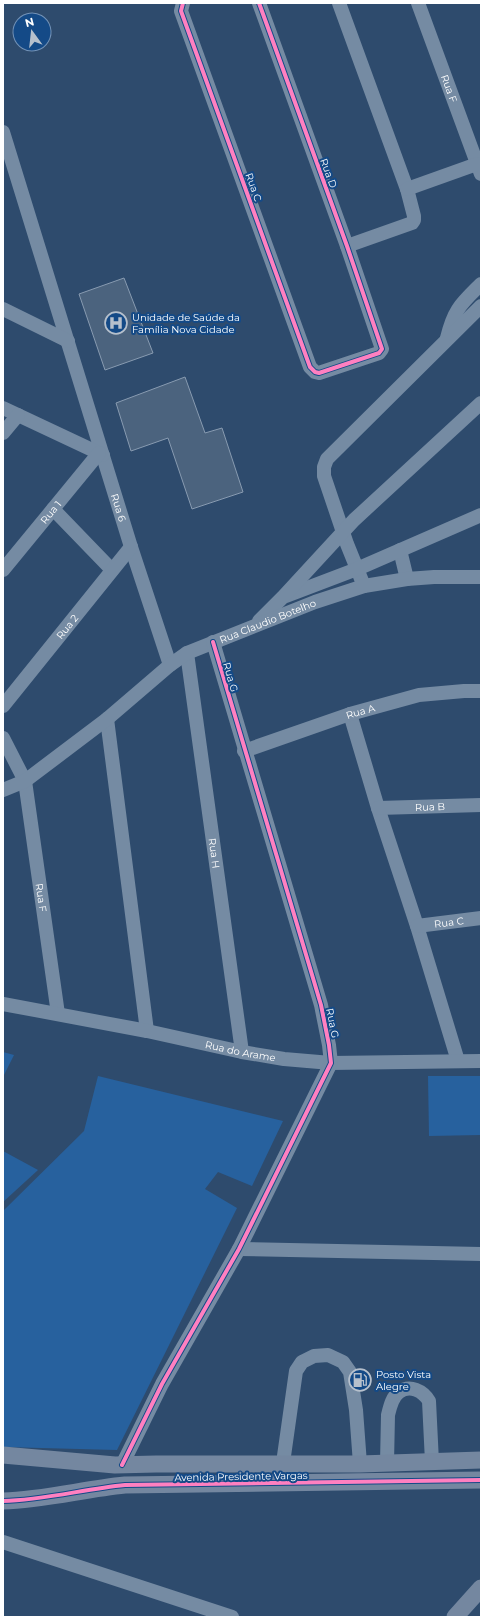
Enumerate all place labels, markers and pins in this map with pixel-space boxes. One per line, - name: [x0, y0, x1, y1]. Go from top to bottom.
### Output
- hospital icon: Unidade de Saúde da Família Nova Cidade: [103, 310, 129, 336]
- place label: Unidade de Saúde da Família Nova Cidade: [132, 311, 240, 336]
- fuel station icon: Posto Vista Alegre: [347, 1367, 373, 1393]
- place label: Posto Vista Alegre: [376, 1368, 431, 1393]

